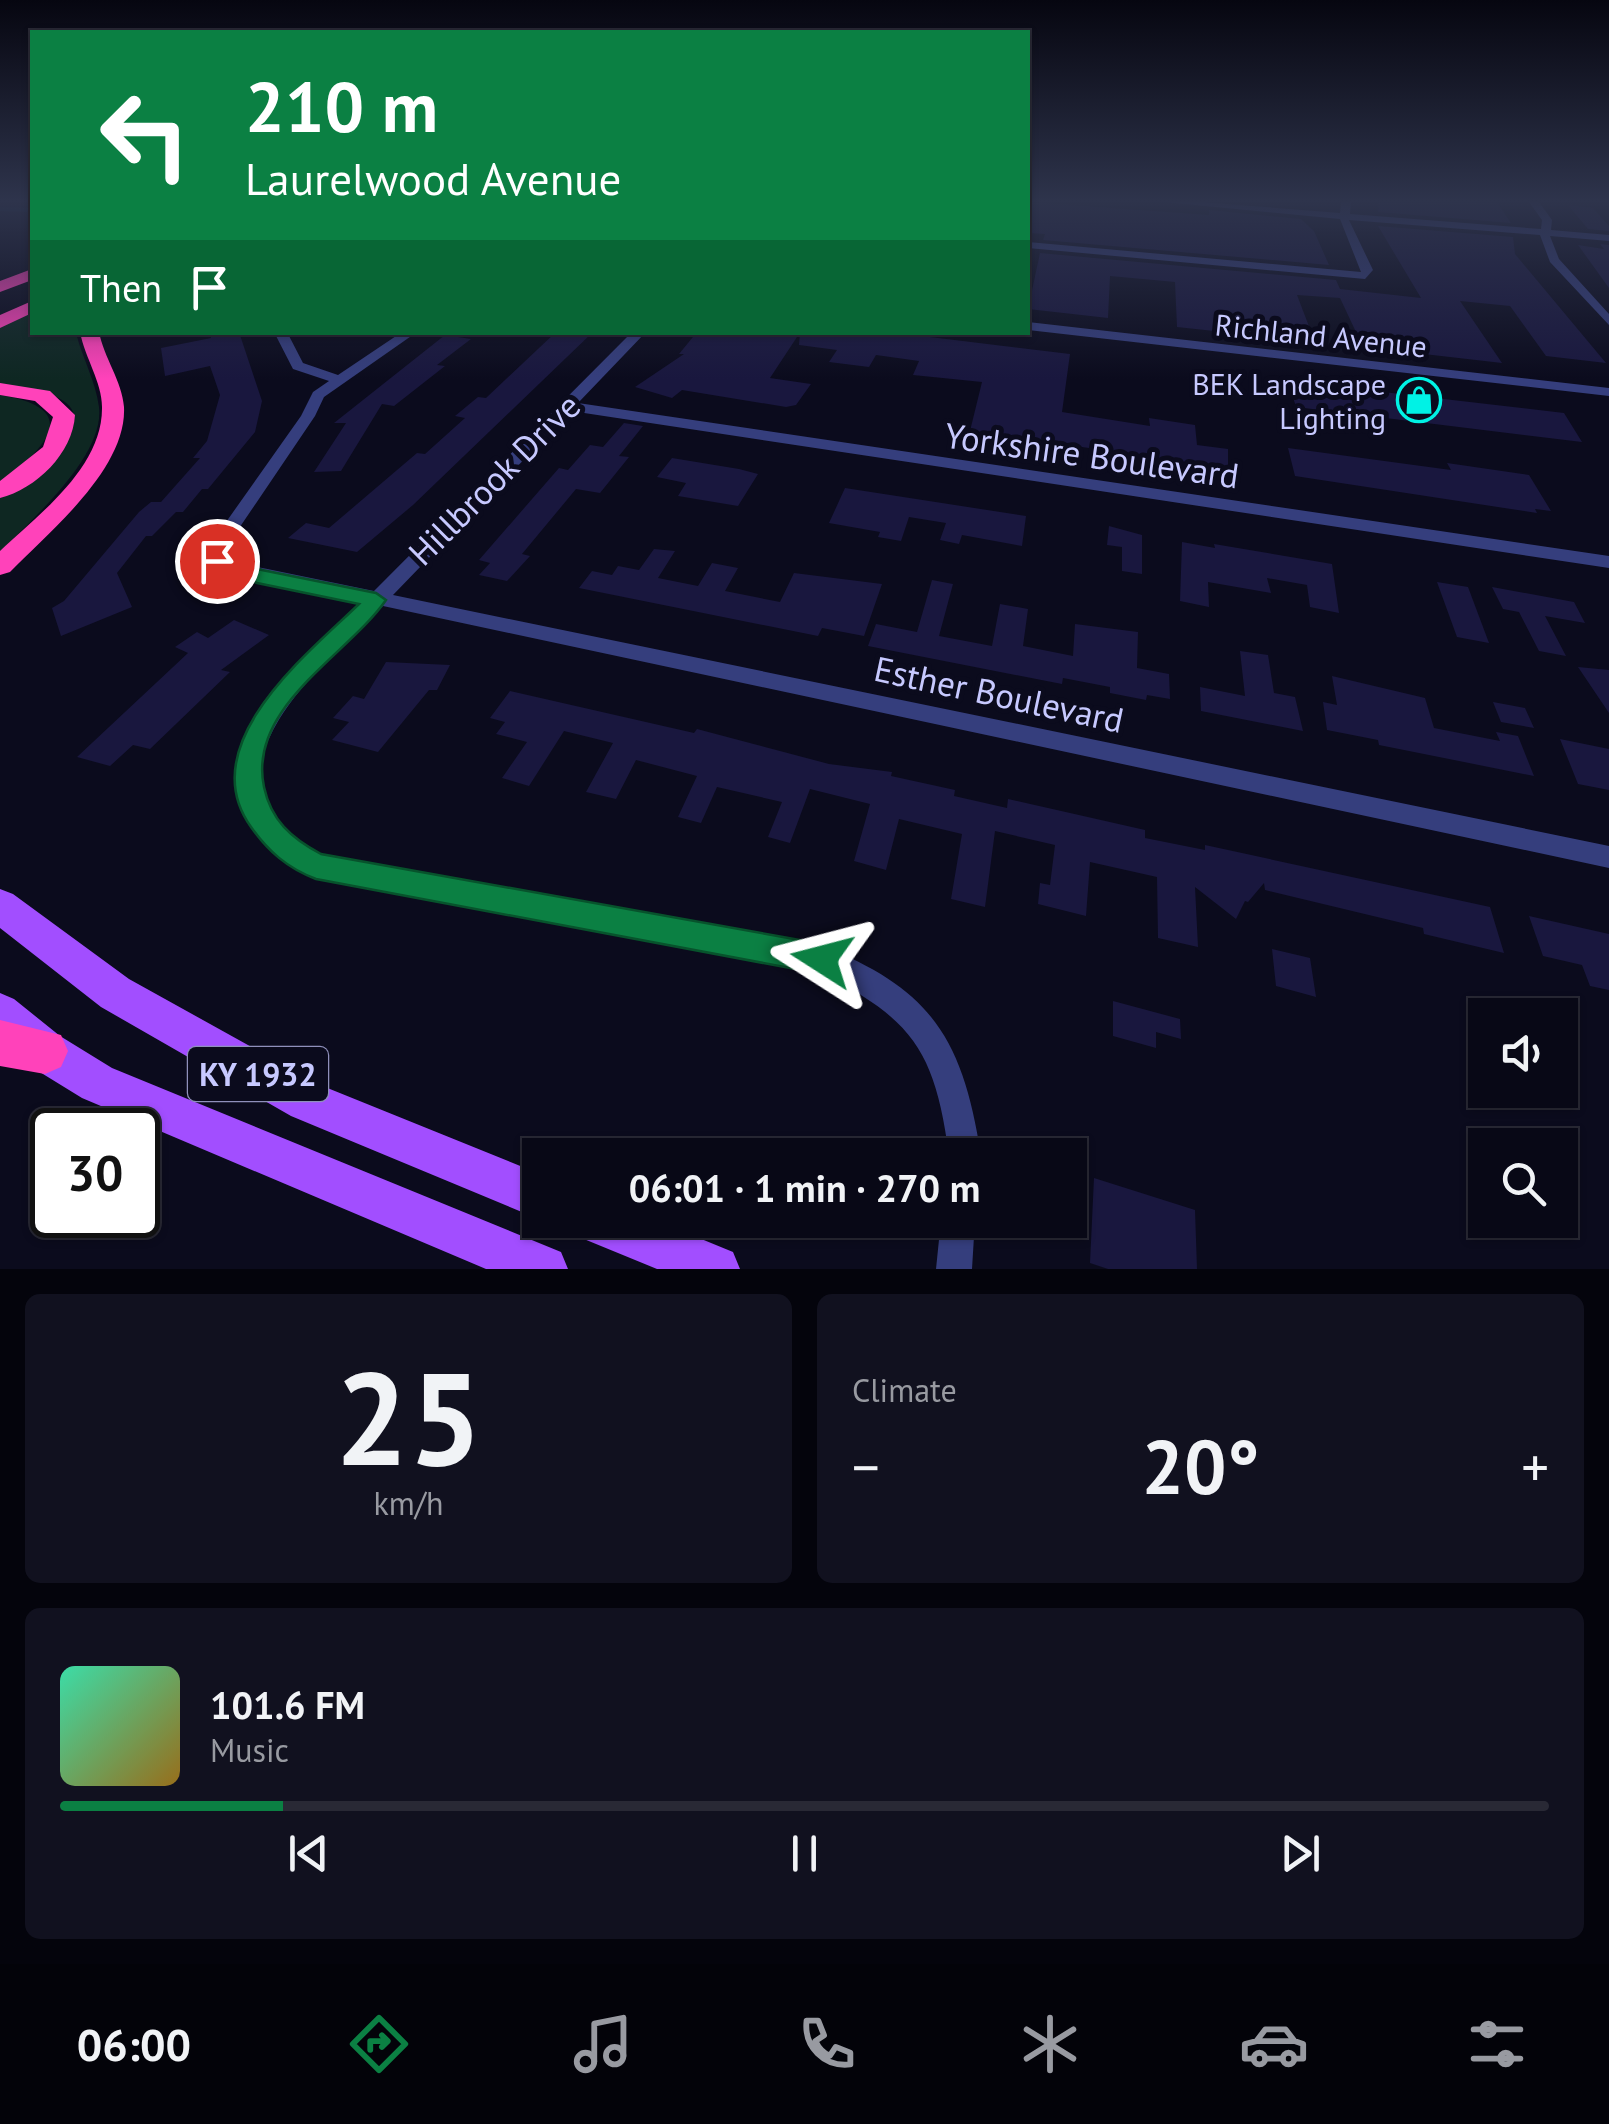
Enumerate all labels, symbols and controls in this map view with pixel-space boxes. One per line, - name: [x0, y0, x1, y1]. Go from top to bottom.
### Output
- text: 210 m: [245, 61, 438, 151]
- icon: left: [80, 70, 210, 200]
- text: Laurelwood Avenue: [245, 149, 621, 207]
- icon: arrive: [182, 260, 237, 315]
- text: Then: [80, 263, 162, 312]
- street label: Richland Avenue: [1213, 304, 1429, 366]
- place label: BEK Landscape Lighting: [1192, 364, 1386, 437]
- shop icon: BEK Landscape Lighting: [1396, 377, 1442, 423]
- street label: Hillbrook Drive: [398, 383, 590, 575]
- street label: Yorkshire Boulevard: [942, 412, 1242, 498]
- pin: [175, 519, 260, 604]
- icon: arrive: [190, 534, 245, 589]
- street label: Esther Boulevard: [870, 645, 1128, 743]
- position arrow: [770, 907, 874, 1011]
- map controls: [1468, 998, 1578, 1238]
- button: sound: [1468, 998, 1578, 1108]
- road number: KY 1932: [188, 1047, 328, 1101]
- speed limit sign: 30: [30, 1108, 160, 1238]
- button: search: [1468, 1128, 1578, 1238]
- text: 06:01 · 1 min · 270 m: [629, 1163, 980, 1212]
- text: 25: [335, 1333, 482, 1501]
- text: Climate: [852, 1369, 957, 1411]
- text: 20°: [1142, 1418, 1259, 1515]
- text: −: [852, 1431, 880, 1502]
- text: +: [1521, 1431, 1549, 1502]
- text: km/h: [373, 1482, 444, 1524]
- text: 101.6 FM: [210, 1680, 365, 1729]
- text: Music: [210, 1729, 289, 1771]
- icon: previous: [281, 1826, 336, 1881]
- icon: pause: [777, 1826, 832, 1881]
- icon: next: [1273, 1826, 1328, 1881]
- icon: directions: [344, 2009, 414, 2079]
- icon: music: [568, 2009, 638, 2079]
- icon: phone: [792, 2009, 862, 2079]
- icon: climate: [1015, 2009, 1085, 2079]
- icon: car: [1239, 2009, 1309, 2079]
- icon: filters: [1462, 2009, 1532, 2079]
- text: 06:00: [77, 2015, 191, 2073]

